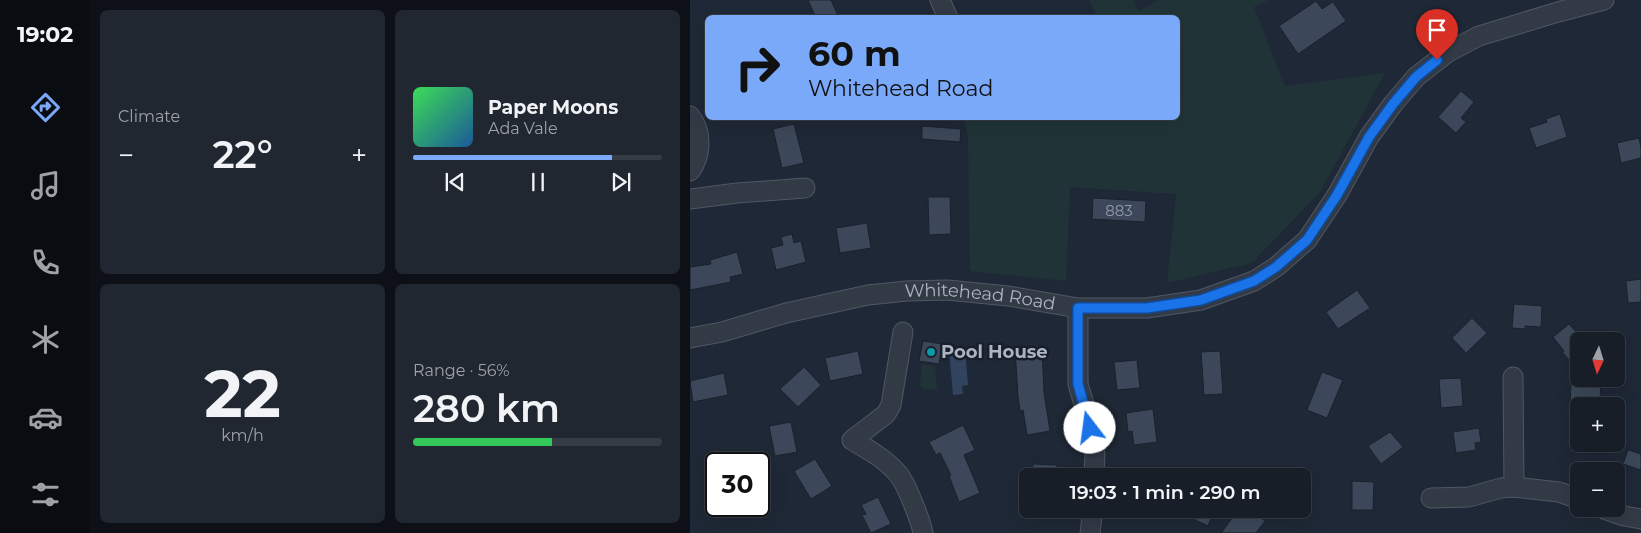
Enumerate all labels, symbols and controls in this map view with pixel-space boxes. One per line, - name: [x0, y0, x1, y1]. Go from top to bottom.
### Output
- pin: [1416, 9, 1458, 60]
- icon: arrive: [1423, 16, 1451, 44]
- text: 19:02: [17, 21, 73, 48]
- text: 60 m: [808, 32, 901, 75]
- icon: right: [725, 35, 790, 100]
- text: Whitehead Road: [808, 75, 993, 102]
- icon: directions: [28, 90, 63, 125]
- text: Paper Moons: [488, 96, 618, 119]
- text: Climate: [118, 107, 180, 126]
- text: Ada Vale: [488, 119, 558, 138]
- text: 22°: [212, 131, 273, 178]
- text: −: [118, 138, 134, 172]
- text: +: [351, 138, 367, 172]
- icon: music: [28, 168, 63, 203]
- icon: previous: [441, 168, 469, 196]
- icon: pause: [524, 168, 552, 196]
- icon: next: [607, 168, 635, 196]
- house number: 883: [1105, 201, 1133, 220]
- icon: phone: [28, 245, 63, 280]
- street label: Whitehead Road: [904, 279, 1057, 315]
- icon: climate: [28, 322, 63, 357]
- north arrow: [1570, 332, 1625, 388]
- map controls: [1570, 332, 1625, 517]
- place label: Pool House: [941, 341, 1048, 363]
- marker: Pool House: [925, 346, 937, 358]
- text: 22: [204, 354, 281, 433]
- text: Range · 56%: [413, 361, 510, 380]
- text: 280 km: [413, 385, 560, 432]
- button: +: [1570, 397, 1625, 452]
- icon: car: [28, 400, 63, 435]
- position arrow: [1063, 401, 1115, 453]
- text: km/h: [221, 426, 264, 445]
- speed limit sign: 30: [705, 452, 770, 517]
- button: −: [1570, 462, 1625, 517]
- icon: filters: [28, 477, 63, 512]
- text: 19:03 · 1 min · 290 m: [1069, 481, 1261, 504]

